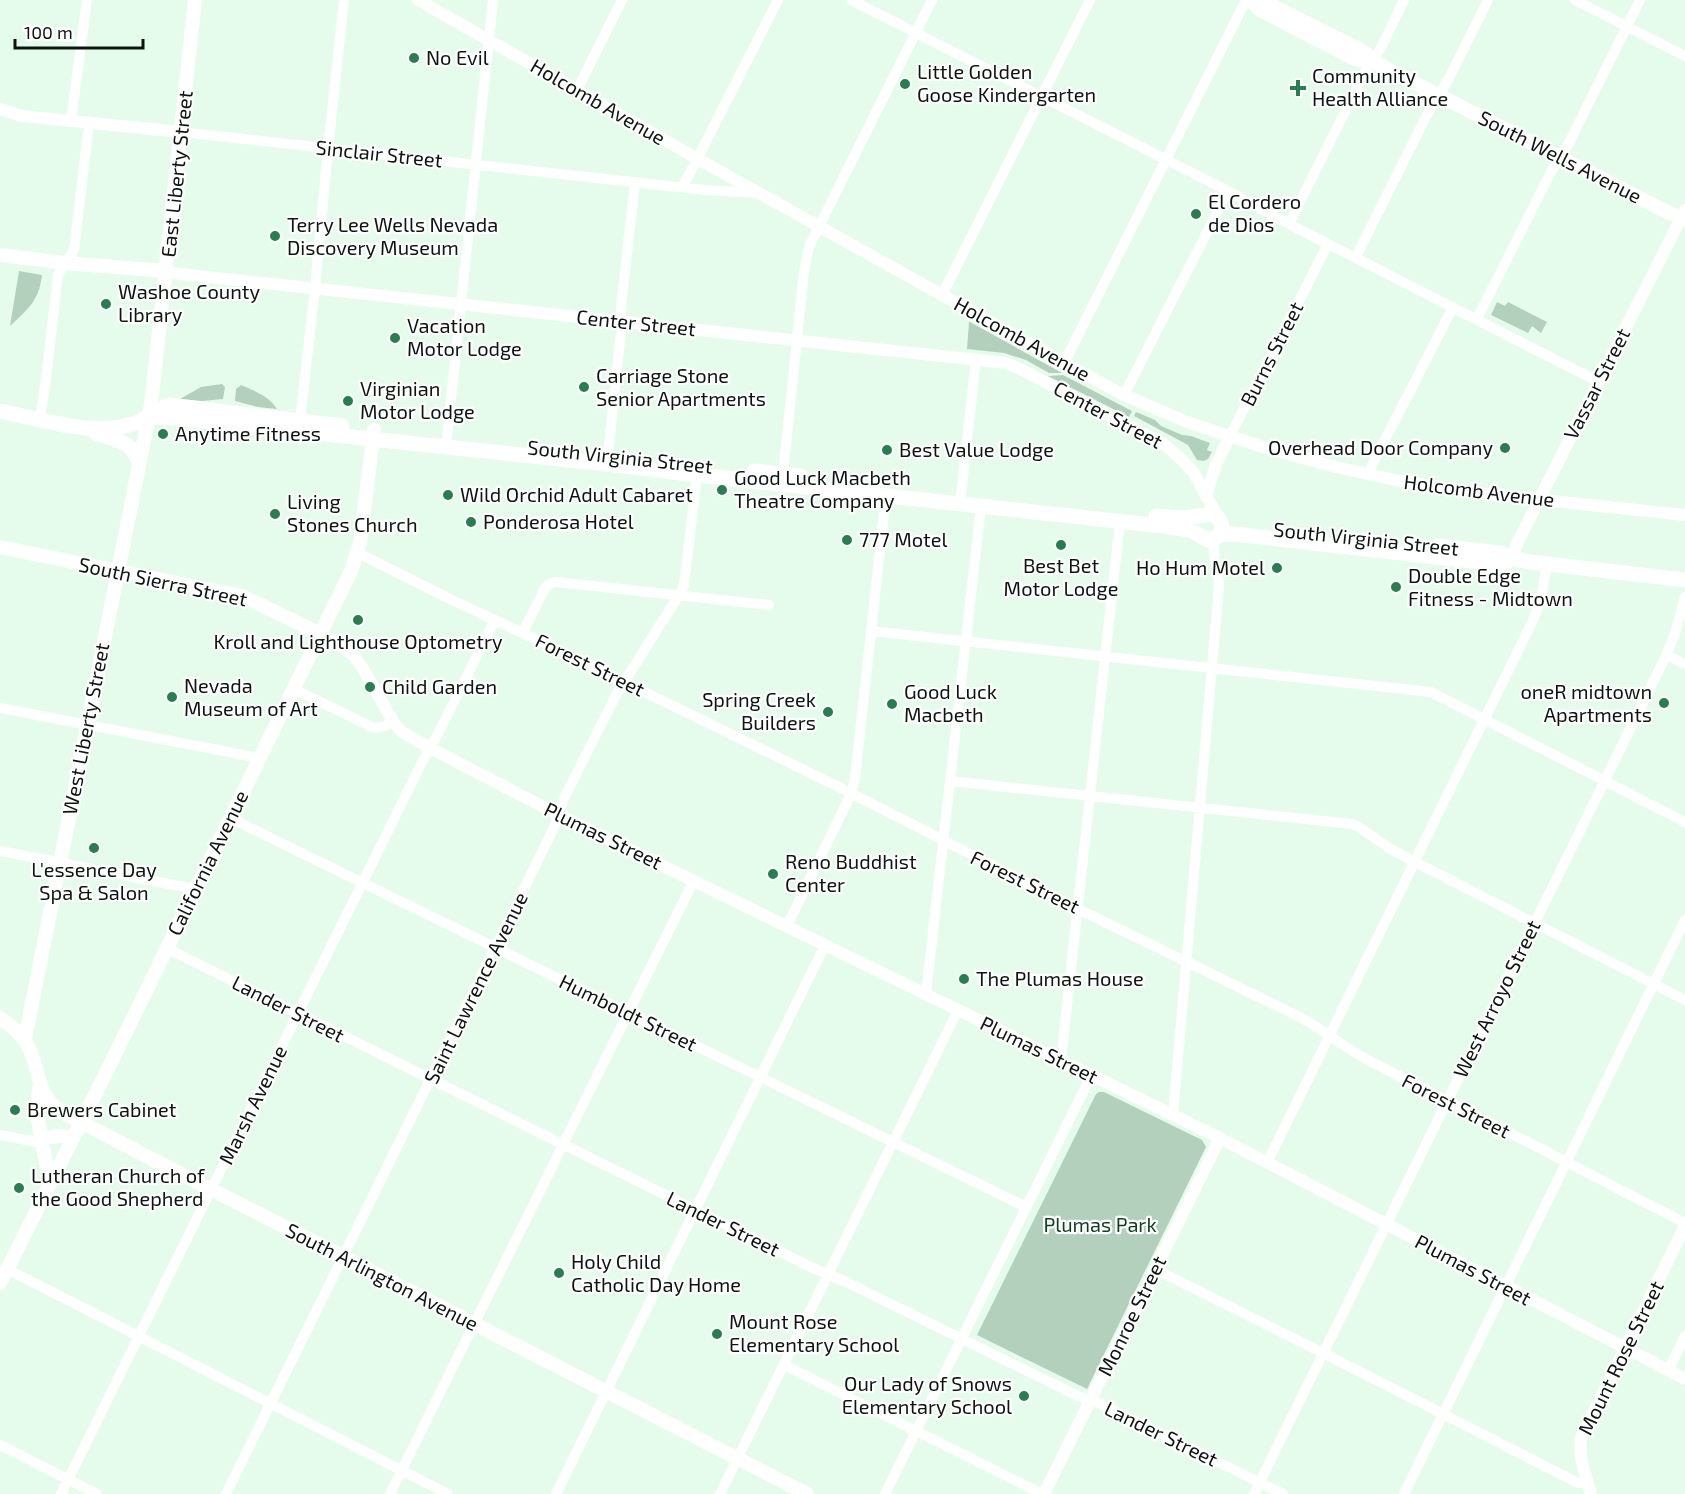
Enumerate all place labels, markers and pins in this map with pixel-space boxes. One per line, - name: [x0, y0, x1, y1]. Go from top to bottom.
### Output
- place label: No Evil: [426, 45, 489, 69]
- marker: No Evil: [407, 51, 421, 65]
- place label: Little Golden Goose Kindergarten: [917, 59, 1096, 106]
- place label: Community Health Alliance: [1312, 63, 1448, 110]
- marker: Little Golden Goose Kindergarten: [898, 77, 912, 91]
- marker: Community Health Alliance: [1289, 79, 1307, 97]
- place label: El Cordero de Dios: [1208, 189, 1301, 236]
- marker: El Cordero de Dios: [1189, 207, 1203, 221]
- place label: Terry Lee Wells Nevada Discovery Museum: [287, 212, 498, 259]
- marker: Terry Lee Wells Nevada Discovery Museum: [268, 229, 282, 243]
- place label: Washoe County Library: [118, 279, 260, 326]
- marker: Washoe County Library: [99, 297, 113, 311]
- place label: Vacation Motor Lodge: [407, 313, 522, 360]
- marker: Vacation Motor Lodge: [388, 331, 402, 345]
- place label: Carriage Stone Senior Apartments: [596, 363, 766, 410]
- place label: Virginian Motor Lodge: [360, 376, 475, 423]
- marker: Carriage Stone Senior Apartments: [577, 380, 591, 394]
- marker: Virginian Motor Lodge: [341, 394, 355, 408]
- place label: Anytime Fitness: [175, 421, 321, 445]
- marker: Anytime Fitness: [156, 427, 170, 441]
- place label: Overhead Door Company: [1268, 435, 1493, 459]
- place label: Best Value Lodge: [899, 437, 1054, 461]
- marker: Overhead Door Company: [1498, 441, 1512, 455]
- marker: Best Value Lodge: [880, 443, 894, 457]
- place label: Good Luck Macbeth Theatre Company: [734, 465, 911, 512]
- place label: Wild Orchid Adult Cabaret: [460, 482, 693, 506]
- marker: Good Luck Macbeth Theatre Company: [715, 483, 729, 497]
- marker: Wild Orchid Adult Cabaret: [441, 488, 455, 502]
- place label: Living Stones Church: [287, 489, 418, 536]
- marker: Living Stones Church: [268, 507, 282, 521]
- place label: Ponderosa Hotel: [483, 509, 634, 533]
- marker: Ponderosa Hotel: [464, 515, 478, 529]
- place label: 777 Motel: [859, 527, 947, 551]
- marker: 777 Motel: [840, 533, 854, 547]
- marker: Best Bet Motor Lodge: [1054, 538, 1068, 552]
- place label: Best Bet Motor Lodge: [1004, 553, 1118, 600]
- place label: Ho Hum Motel: [1136, 555, 1265, 579]
- marker: Ho Hum Motel: [1270, 561, 1284, 575]
- place label: Double Edge Fitness - Midtown: [1408, 563, 1573, 610]
- marker: Double Edge Fitness - Midtown: [1389, 580, 1403, 594]
- marker: Kroll and Lighthouse Optometry: [351, 613, 365, 627]
- place label: Kroll and Lighthouse Optometry: [213, 629, 503, 653]
- place label: Nevada Museum of Art: [184, 673, 318, 720]
- place label: Child Garden: [382, 674, 497, 698]
- place label: Good Luck Macbeth: [904, 679, 997, 726]
- place label: oneR midtown Apartments: [1521, 679, 1652, 726]
- marker: Child Garden: [363, 680, 377, 694]
- place label: Spring Creek Builders: [702, 687, 816, 734]
- marker: Nevada Museum of Art: [165, 690, 179, 704]
- marker: oneR midtown Apartments: [1657, 696, 1671, 710]
- marker: Good Luck Macbeth: [885, 697, 899, 711]
- marker: Spring Creek Builders: [821, 705, 835, 719]
- marker: L'essence Day Spa & Salon: [87, 841, 101, 855]
- place label: Reno Buddhist Center: [785, 849, 917, 896]
- place label: L'essence Day Spa & Salon: [31, 857, 157, 904]
- marker: Reno Buddhist Center: [766, 867, 780, 881]
- place label: The Plumas House: [976, 966, 1144, 990]
- marker: The Plumas House: [957, 972, 971, 986]
- place label: Brewers Cabinet: [27, 1097, 177, 1121]
- marker: Brewers Cabinet: [8, 1103, 22, 1117]
- place label: Lutheran Church of the Good Shepherd: [31, 1163, 205, 1210]
- marker: Lutheran Church of the Good Shepherd: [12, 1181, 26, 1195]
- place label: Holy Child Catholic Day Home: [571, 1249, 741, 1296]
- marker: Holy Child Catholic Day Home: [552, 1266, 566, 1280]
- place label: Mount Rose Elementary School: [729, 1309, 899, 1356]
- marker: Mount Rose Elementary School: [710, 1327, 724, 1341]
- place label: Our Lady of Snows Elementary School: [842, 1371, 1012, 1418]
- marker: Our Lady of Snows Elementary School: [1017, 1389, 1031, 1403]

